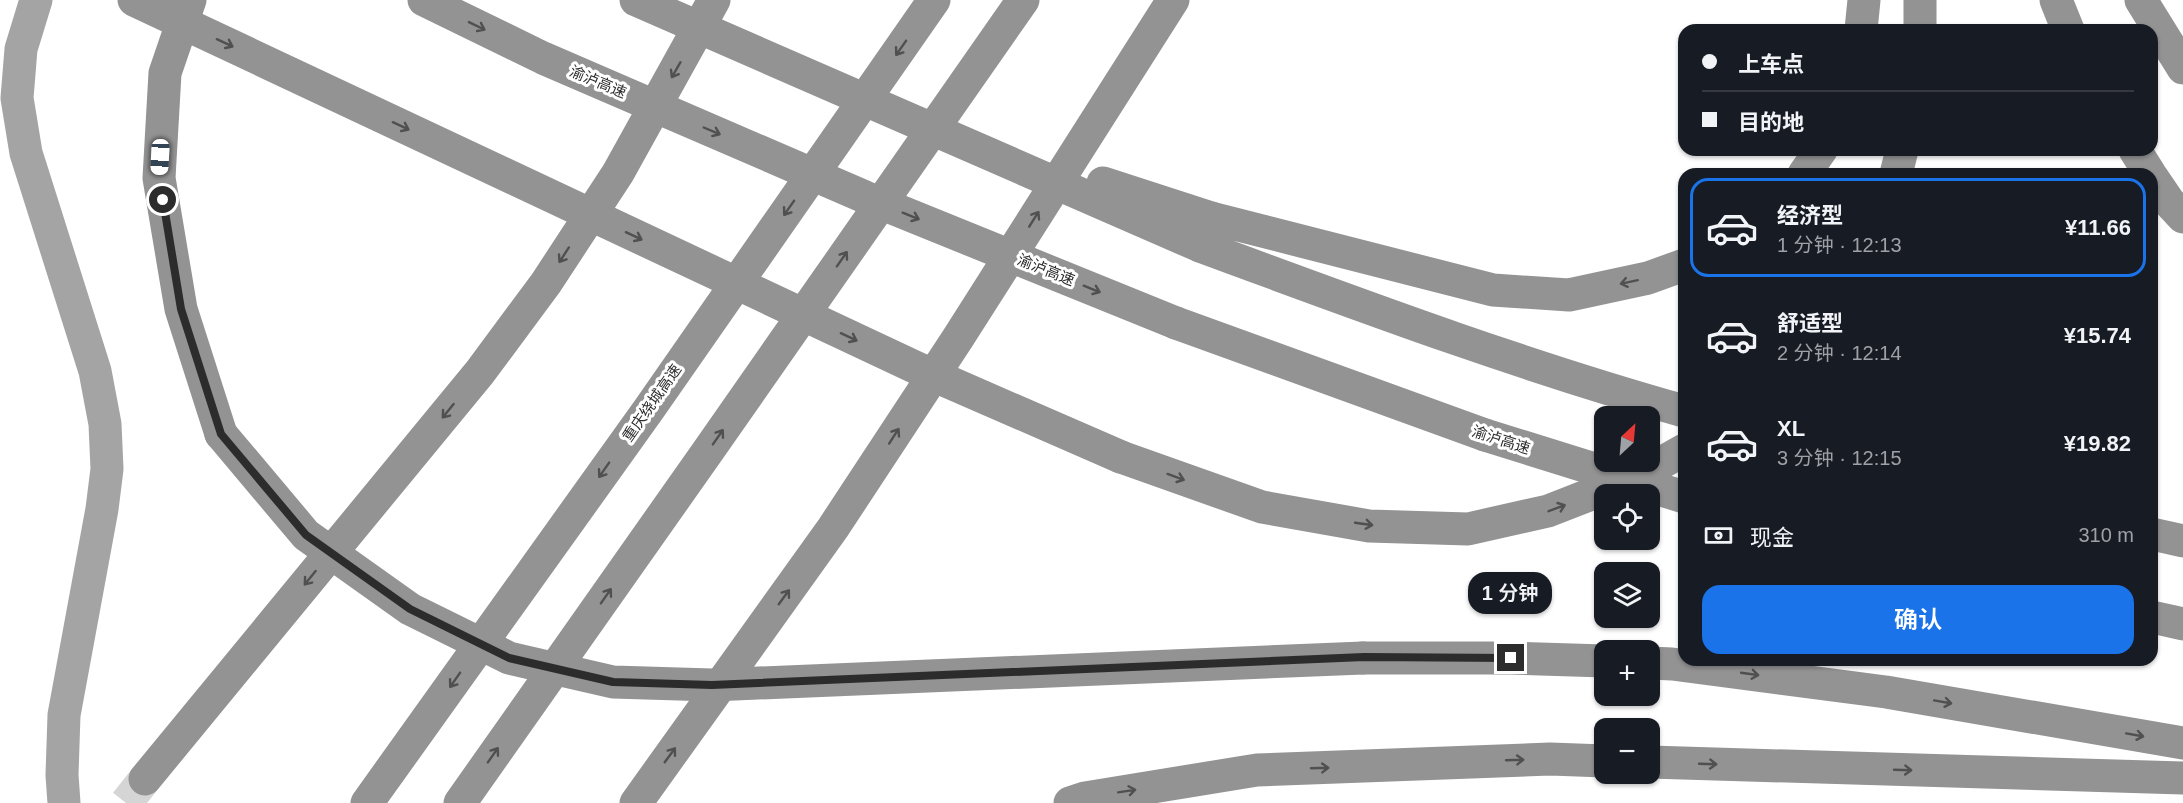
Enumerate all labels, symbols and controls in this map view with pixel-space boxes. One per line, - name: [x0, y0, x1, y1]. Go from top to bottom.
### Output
- one-way arrow: [467, 20, 485, 32]
- one-way arrow: [215, 37, 233, 49]
- one-way arrow: [895, 39, 907, 56]
- text: 上车点: [1738, 52, 1804, 77]
- one-way arrow: [670, 61, 682, 78]
- street label: 渝泸高速: [567, 62, 629, 101]
- text: 目的地: [1738, 110, 1804, 135]
- one-way arrow: [391, 120, 409, 132]
- one-way arrow: [703, 126, 721, 137]
- car: [150, 139, 170, 175]
- route start: [149, 186, 176, 213]
- one-way arrow: [783, 199, 795, 215]
- icon: car: [1705, 201, 1759, 255]
- text: 经济型: [1777, 203, 1843, 228]
- one-way arrow: [901, 211, 920, 222]
- one-way arrow: [1028, 211, 1040, 228]
- text: ¥11.66: [2065, 215, 2131, 240]
- one-way arrow: [625, 230, 643, 242]
- text: 1 分钟 · 12:13: [1777, 234, 1902, 256]
- one-way arrow: [558, 246, 570, 263]
- street label: 渝泸高速: [1015, 250, 1077, 289]
- one-way arrow: [836, 252, 848, 268]
- one-way arrow: [1619, 277, 1639, 288]
- one-way arrow: [1082, 284, 1100, 295]
- icon: car: [1705, 309, 1759, 363]
- text: 舒适型: [1777, 311, 1843, 336]
- text: ¥15.74: [2064, 323, 2131, 348]
- one-way arrow: [839, 331, 857, 343]
- text: 2 分钟 · 12:14: [1777, 342, 1902, 364]
- street label: 重庆绕城高速: [619, 361, 684, 444]
- one-way arrow: [441, 403, 454, 419]
- north arrow: [1594, 406, 1660, 472]
- map controls: [1594, 406, 1660, 784]
- text: XL: [1777, 416, 1805, 441]
- icon: car: [1705, 417, 1759, 471]
- street label: 渝泸高速: [1470, 422, 1532, 457]
- one-way arrow: [888, 428, 900, 445]
- one-way arrow: [712, 429, 724, 445]
- text: ¥19.82: [2064, 431, 2131, 456]
- text: 3 分钟 · 12:15: [1777, 447, 1902, 469]
- one-way arrow: [598, 462, 611, 478]
- one-way arrow: [1166, 472, 1185, 483]
- button: locate: [1594, 484, 1660, 550]
- one-way arrow: [1547, 501, 1565, 512]
- one-way arrow: [1354, 519, 1374, 530]
- icon: cash: [1702, 519, 1735, 552]
- text: 310 m: [2078, 524, 2134, 546]
- text: 现金: [1750, 525, 1794, 550]
- button: layers: [1594, 562, 1660, 628]
- one-way arrow: [304, 570, 317, 586]
- callout: 1 分钟: [1469, 571, 1553, 613]
- text: 1 分钟: [1482, 582, 1538, 604]
- button: 确认: [1702, 585, 2134, 654]
- one-way arrow: [600, 588, 612, 605]
- one-way arrow: [777, 589, 790, 605]
- button: +: [1594, 640, 1660, 706]
- route end: [1497, 644, 1524, 671]
- one-way arrow: [1739, 669, 1759, 680]
- one-way arrow: [449, 672, 461, 688]
- one-way arrow: [1932, 697, 1952, 708]
- button: −: [1594, 718, 1660, 784]
- one-way arrow: [2125, 729, 2144, 740]
- one-way arrow: [487, 748, 500, 764]
- one-way arrow: [664, 748, 676, 764]
- one-way arrow: [1505, 755, 1525, 766]
- one-way arrow: [1698, 758, 1718, 770]
- one-way arrow: [1310, 762, 1330, 773]
- one-way arrow: [1893, 764, 1913, 776]
- one-way arrow: [1117, 785, 1136, 796]

